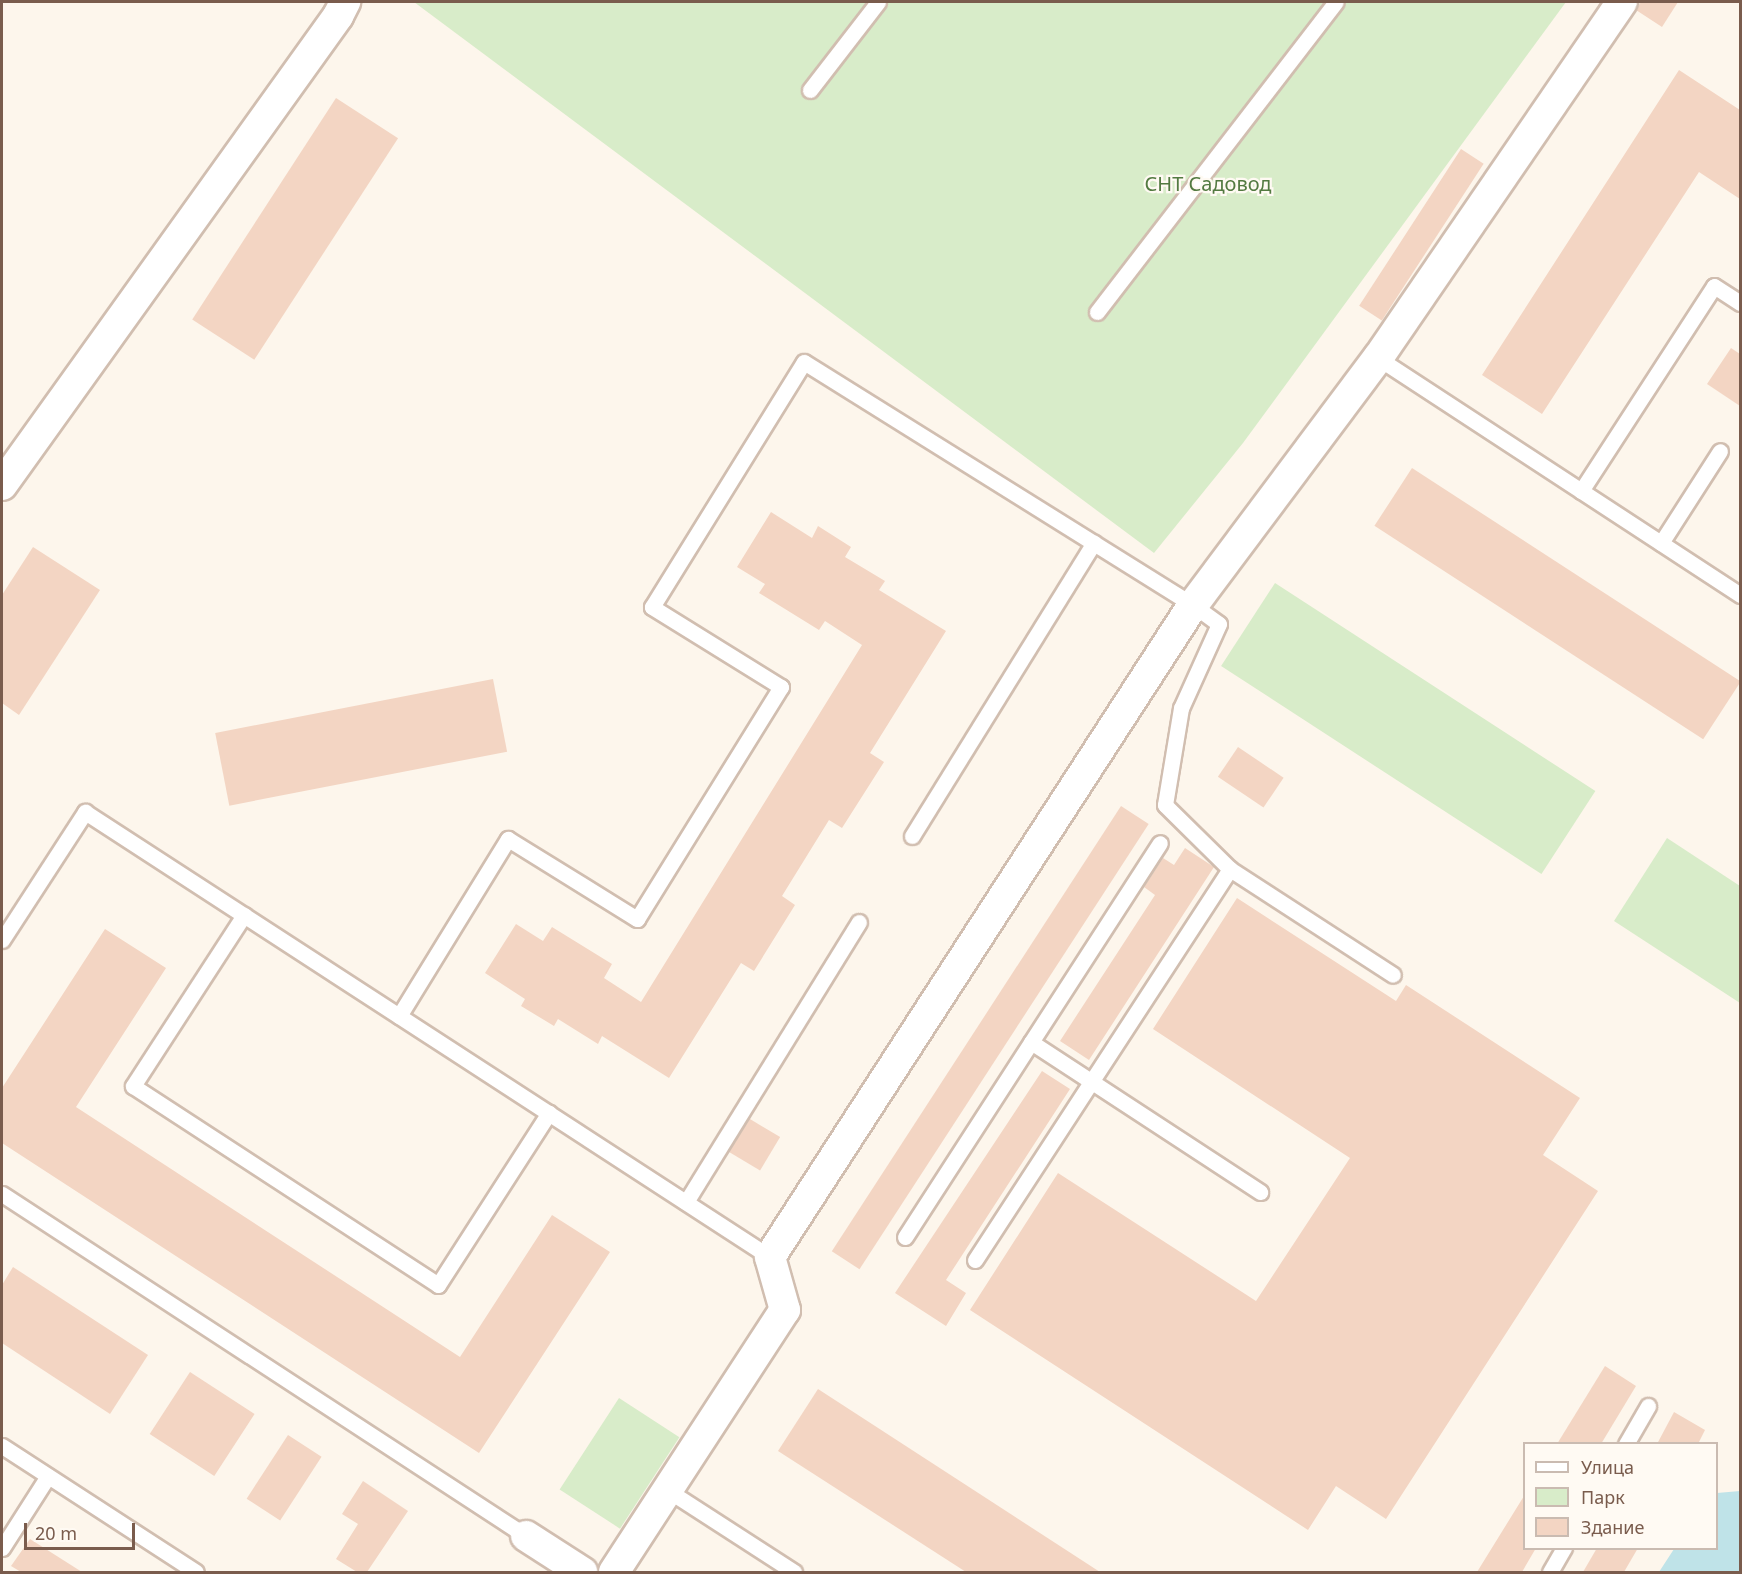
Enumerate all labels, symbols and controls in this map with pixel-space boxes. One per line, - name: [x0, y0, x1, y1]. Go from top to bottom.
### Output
- park label: СНТ Садовод: [1144, 171, 1272, 195]
- legend: [1523, 1442, 1718, 1550]
- text: Улица: [1581, 1455, 1634, 1479]
- text: Парк: [1581, 1485, 1625, 1509]
- scale bar: [27, 1511, 138, 1549]
- text: Здание: [1581, 1515, 1644, 1539]
- text: 20 m: [35, 1521, 77, 1545]

